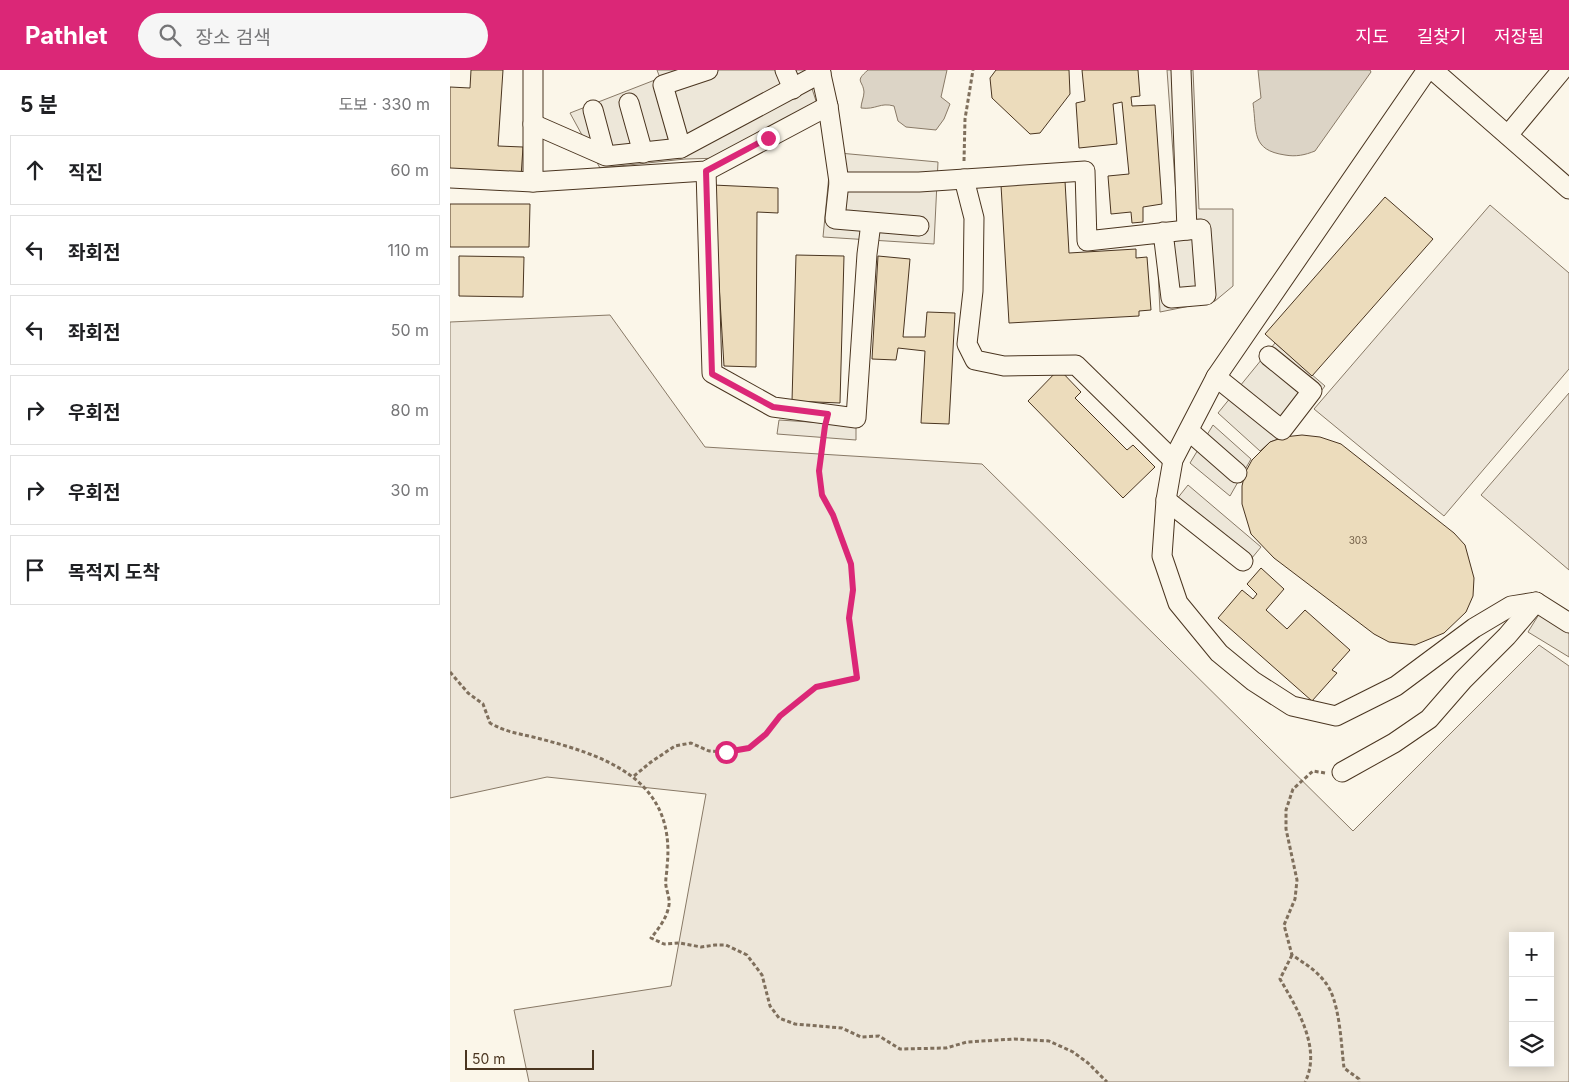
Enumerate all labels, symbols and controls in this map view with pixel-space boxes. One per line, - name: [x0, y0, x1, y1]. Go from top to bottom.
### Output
- search box: [138, 13, 488, 58]
- text: Pathlet: [25, 21, 108, 50]
- icon: search: [156, 21, 184, 49]
- text: 장소 검색: [196, 26, 271, 49]
- text: 지도: [1356, 26, 1389, 47]
- text: 길찾기: [1417, 26, 1466, 47]
- text: 저장됨: [1494, 26, 1544, 47]
- text: 5 분: [20, 92, 58, 117]
- text: 도보 · 330 m: [339, 94, 430, 114]
- route end: [757, 127, 780, 150]
- icon: ahead: [21, 156, 49, 184]
- text: 60 m: [390, 160, 429, 180]
- text: 직진: [68, 161, 103, 184]
- icon: left: [21, 236, 49, 264]
- text: 110 m: [387, 240, 429, 260]
- text: 좌회전: [68, 241, 120, 264]
- icon: left: [21, 316, 49, 344]
- text: 50 m: [391, 320, 429, 340]
- text: 좌회전: [68, 321, 120, 344]
- icon: right: [21, 396, 49, 424]
- text: 80 m: [390, 400, 429, 420]
- text: 우회전: [68, 401, 120, 424]
- icon: right: [21, 476, 49, 504]
- text: 30 m: [391, 480, 429, 500]
- text: 우회전: [68, 481, 120, 504]
- house number: 303: [1349, 534, 1367, 546]
- icon: arrive: [21, 556, 49, 584]
- text: 목적지 도착: [68, 561, 160, 584]
- route start: [715, 741, 738, 764]
- map controls: [1509, 932, 1554, 1067]
- button: +: [1509, 932, 1554, 977]
- button: −: [1509, 977, 1554, 1022]
- button: layers: [1509, 1022, 1554, 1067]
- scale bar: [465, 1047, 594, 1070]
- text: 50 m: [472, 1050, 506, 1067]

